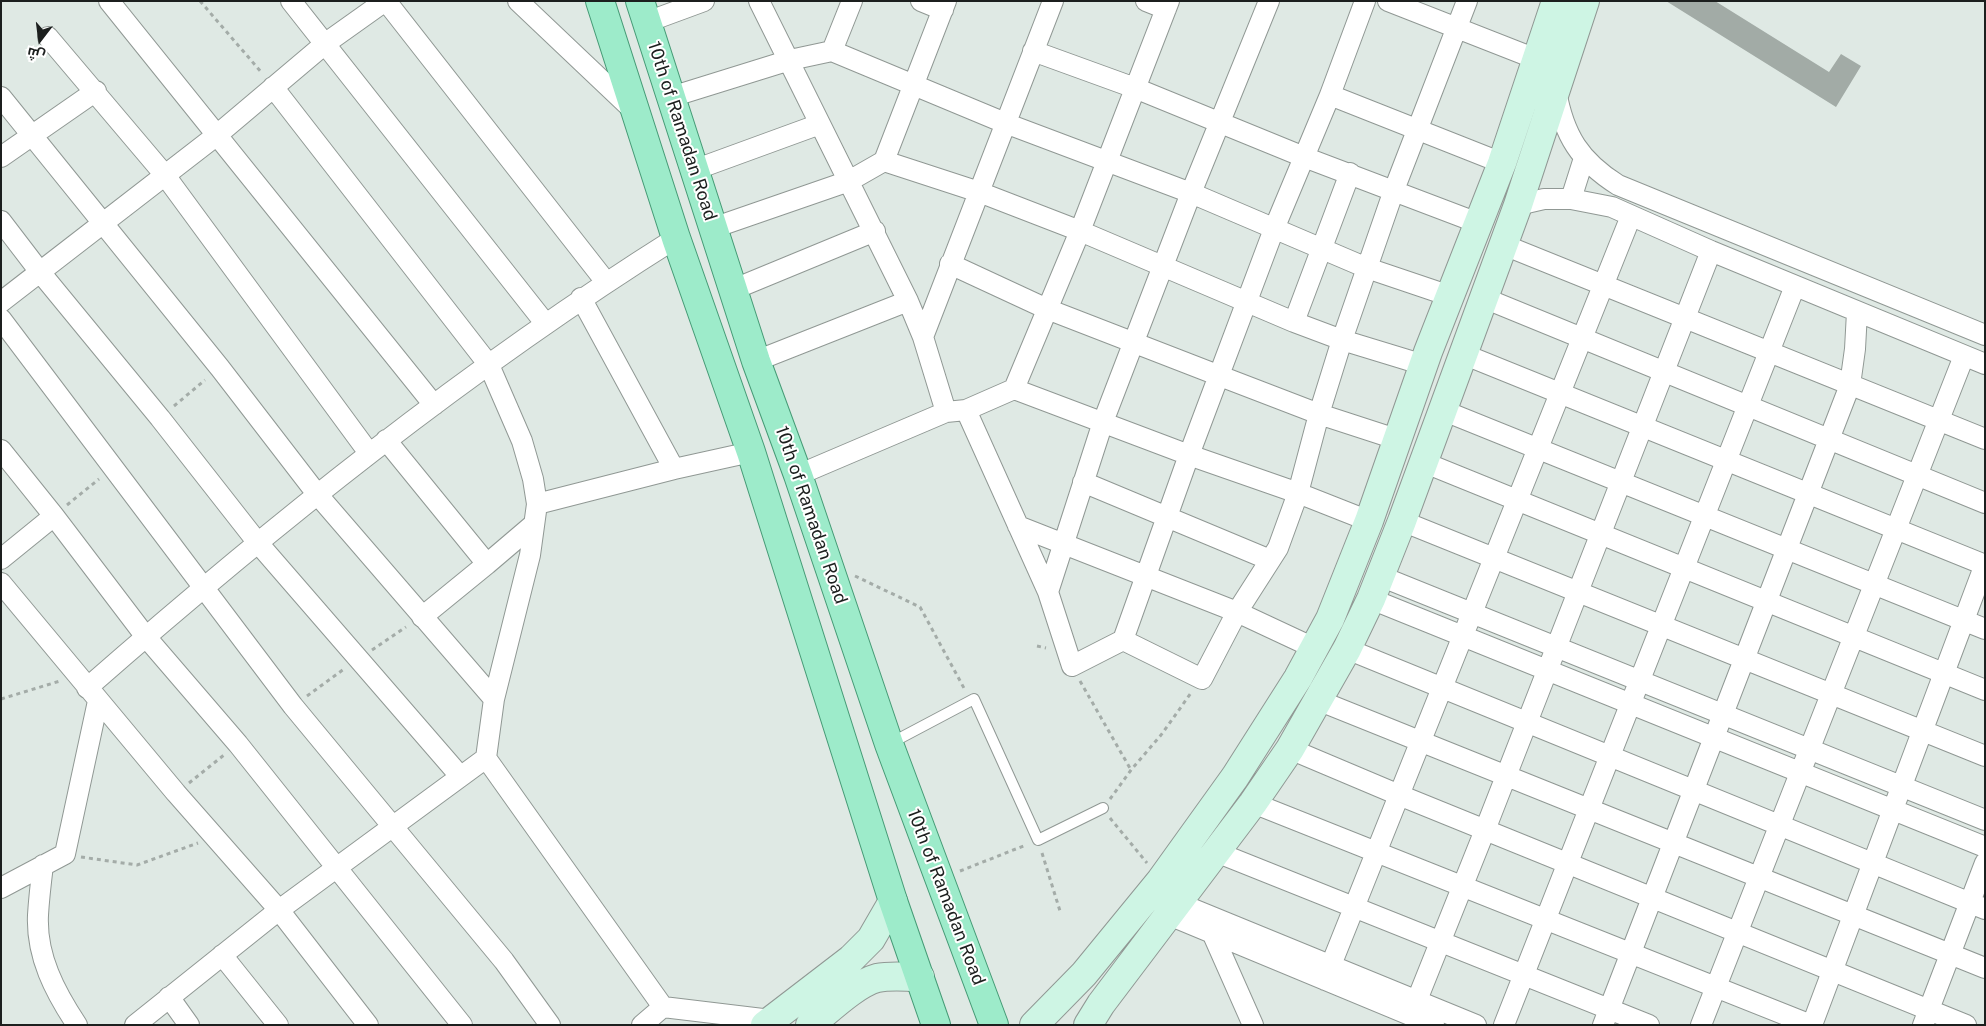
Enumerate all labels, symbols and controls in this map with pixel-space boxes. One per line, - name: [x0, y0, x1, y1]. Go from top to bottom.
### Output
- north arrow: [15, 15, 65, 65]
- street label: 10th of Ramadan Road: [643, 39, 721, 223]
- text: ش: [25, 44, 47, 65]
- street label: 10th of Ramadan Road: [770, 423, 852, 607]
- street label: 10th of Ramadan Road: [902, 806, 990, 988]

